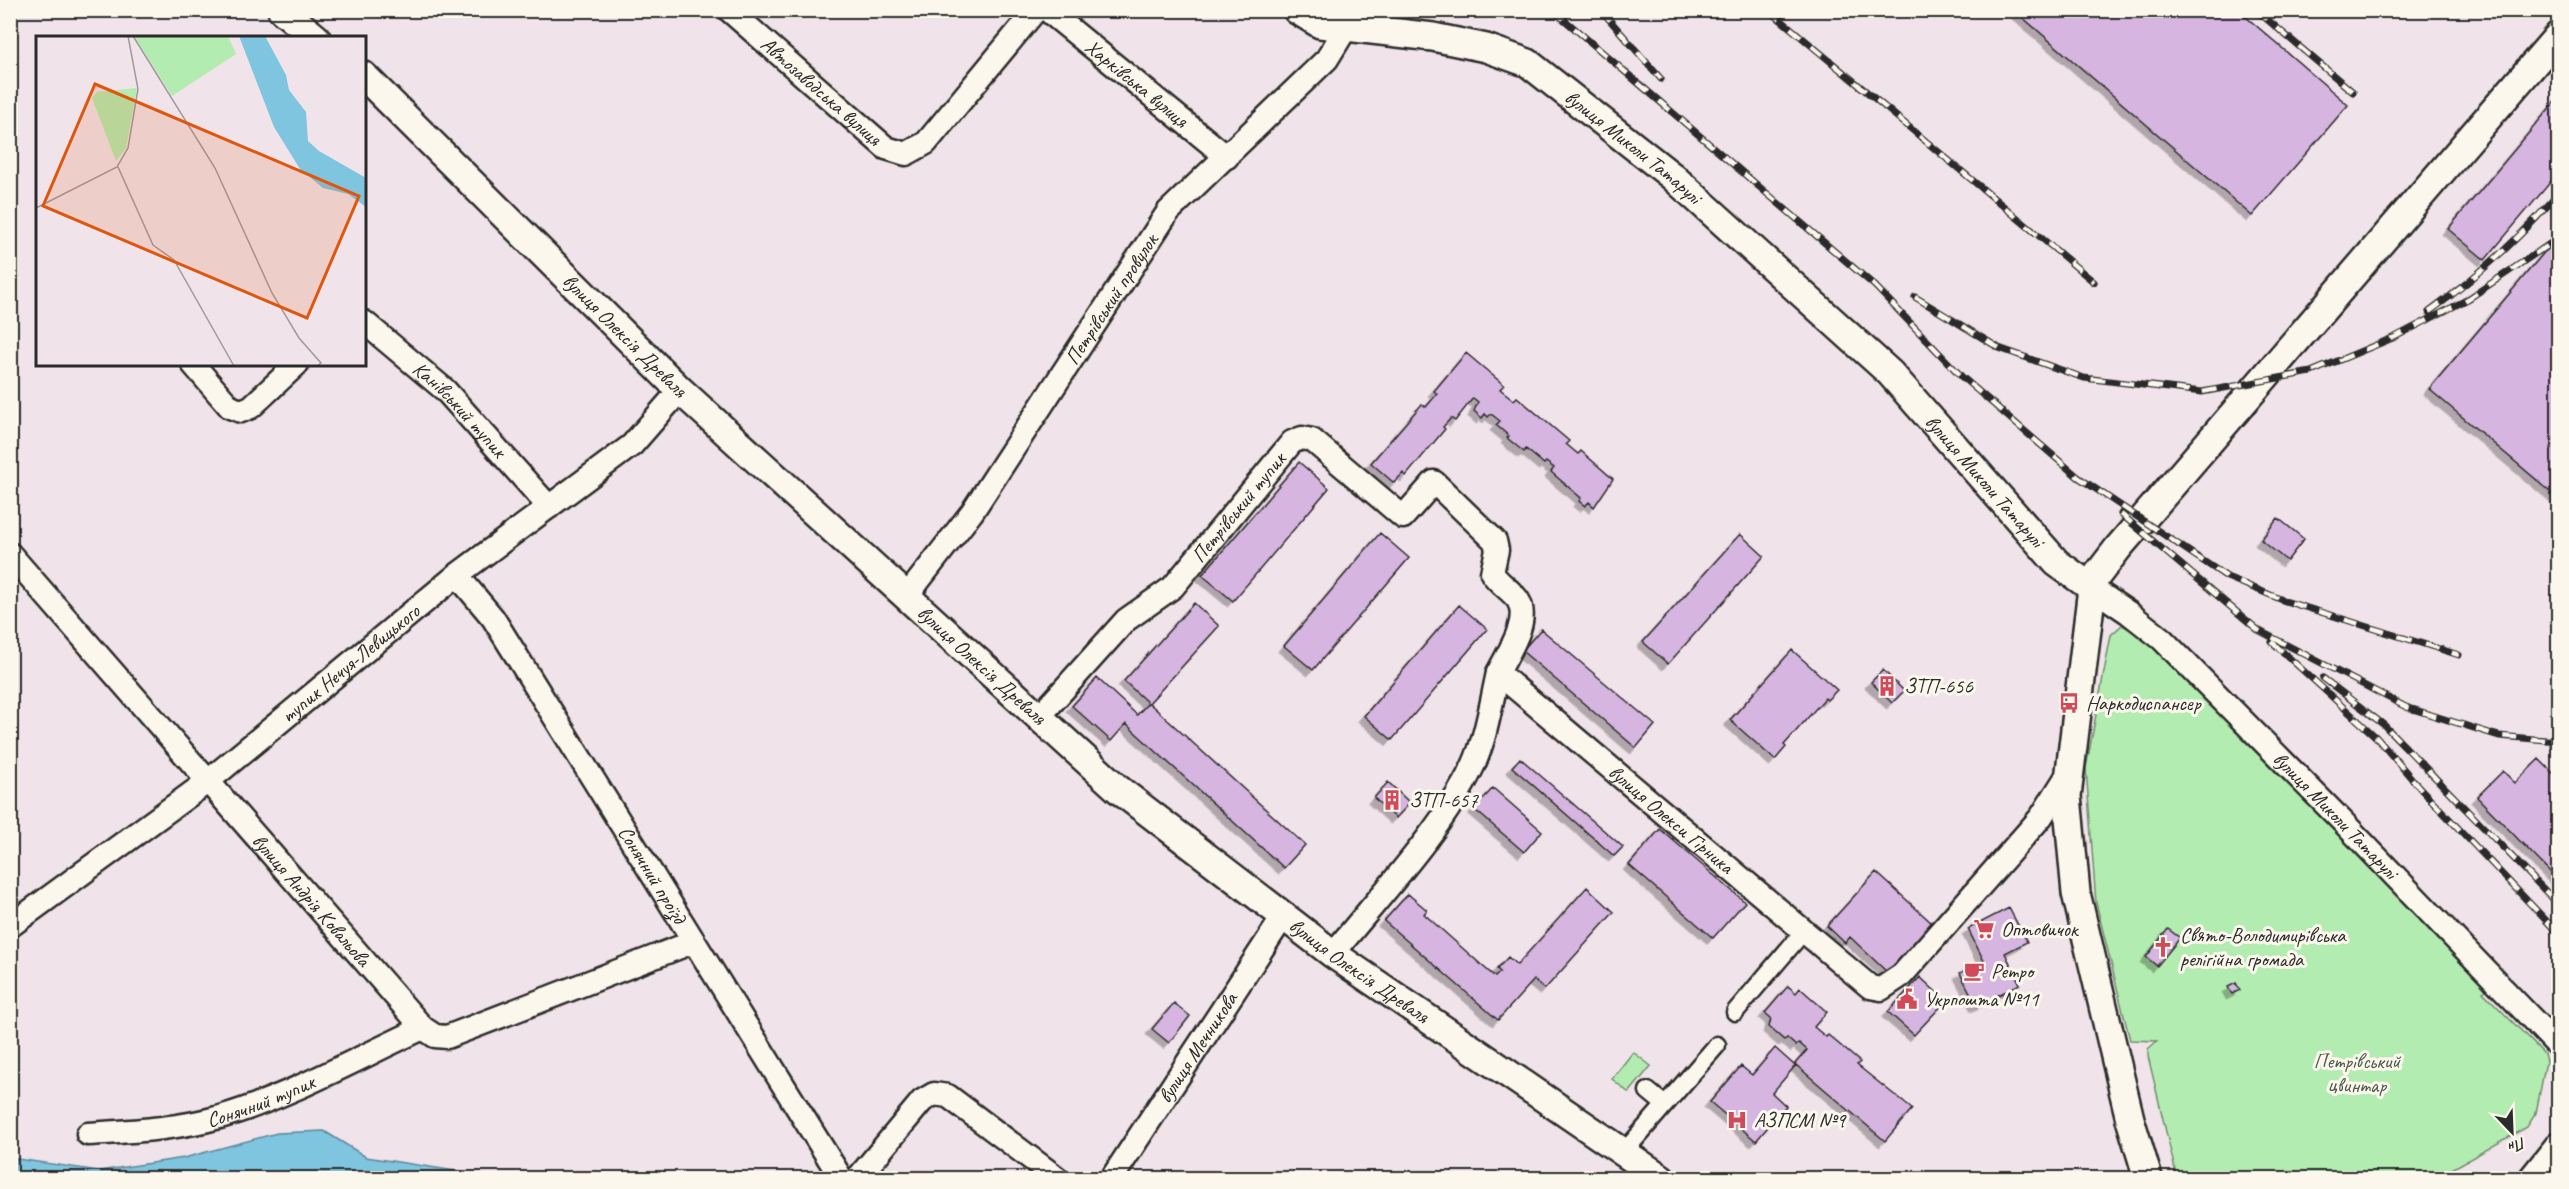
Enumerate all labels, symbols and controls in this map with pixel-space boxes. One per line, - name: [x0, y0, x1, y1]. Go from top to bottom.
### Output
- street label: Автозаводська вулиця: [756, 31, 888, 152]
- street label: Харківська вулиця: [1080, 34, 1195, 134]
- inset map: [36, 36, 366, 366]
- street label: вулиця Миколи Татарулі: [1560, 84, 1709, 212]
- street label: Петрівський провулок: [1059, 227, 1165, 369]
- street label: вулиця Олексія Древаля: [557, 268, 694, 404]
- street label: Канівський тупик: [408, 356, 513, 464]
- street label: вулиця Миколи Татарулі: [1920, 409, 2052, 555]
- street label: Петрівський тупик: [1186, 446, 1292, 568]
- street label: тупик Нечуя-Левицького: [275, 597, 426, 728]
- street label: вулиця Олексія Древаля: [912, 600, 1053, 731]
- place label: ЗТП-656: [1904, 673, 1974, 699]
- building icon: ЗТП-656: [1875, 674, 1899, 698]
- place label: Наркодиспансер: [2086, 690, 2202, 716]
- bus stop icon: Наркодиспансер: [2057, 691, 2081, 715]
- street label: вулиця Миколи Татарулі: [2268, 746, 2406, 887]
- street label: вулиця Олекси Гірника: [1603, 759, 1740, 880]
- place label: ЗТП-657: [1409, 787, 1480, 813]
- building icon: ЗТП-657: [1380, 788, 1404, 812]
- street label: Сонячний проїзд: [612, 821, 694, 930]
- street label: вулиця Андрія Ковальова: [247, 828, 378, 973]
- street label: вулиця Олексія Древаля: [1284, 912, 1435, 1030]
- place label: Оптовичок: [2001, 916, 2080, 942]
- supermarket icon: Оптовичок: [1972, 917, 1996, 941]
- place label: Свято-Володимирівська релігійна громада: [2180, 922, 2347, 972]
- church icon: Свято-Володимирівська релігійна громада: [2151, 935, 2175, 959]
- place label: Ретро: [1991, 958, 2036, 984]
- cafe icon: Ретро: [1962, 959, 1986, 983]
- street label: вулиця Мечникова: [1152, 986, 1244, 1108]
- place label: Укрпошта №11: [1924, 986, 2040, 1012]
- public building icon: Укрпошта №11: [1895, 987, 1919, 1011]
- park label: Петрівський цвинтар: [2314, 1048, 2401, 1098]
- street label: Сонячний тупик: [204, 1068, 320, 1133]
- north arrow: [2482, 1102, 2542, 1162]
- place label: АЗПСМ №9: [1754, 1107, 1847, 1133]
- hospital icon: АЗПСМ №9: [1725, 1108, 1749, 1132]
- text: Пн: [2505, 1132, 2529, 1158]

